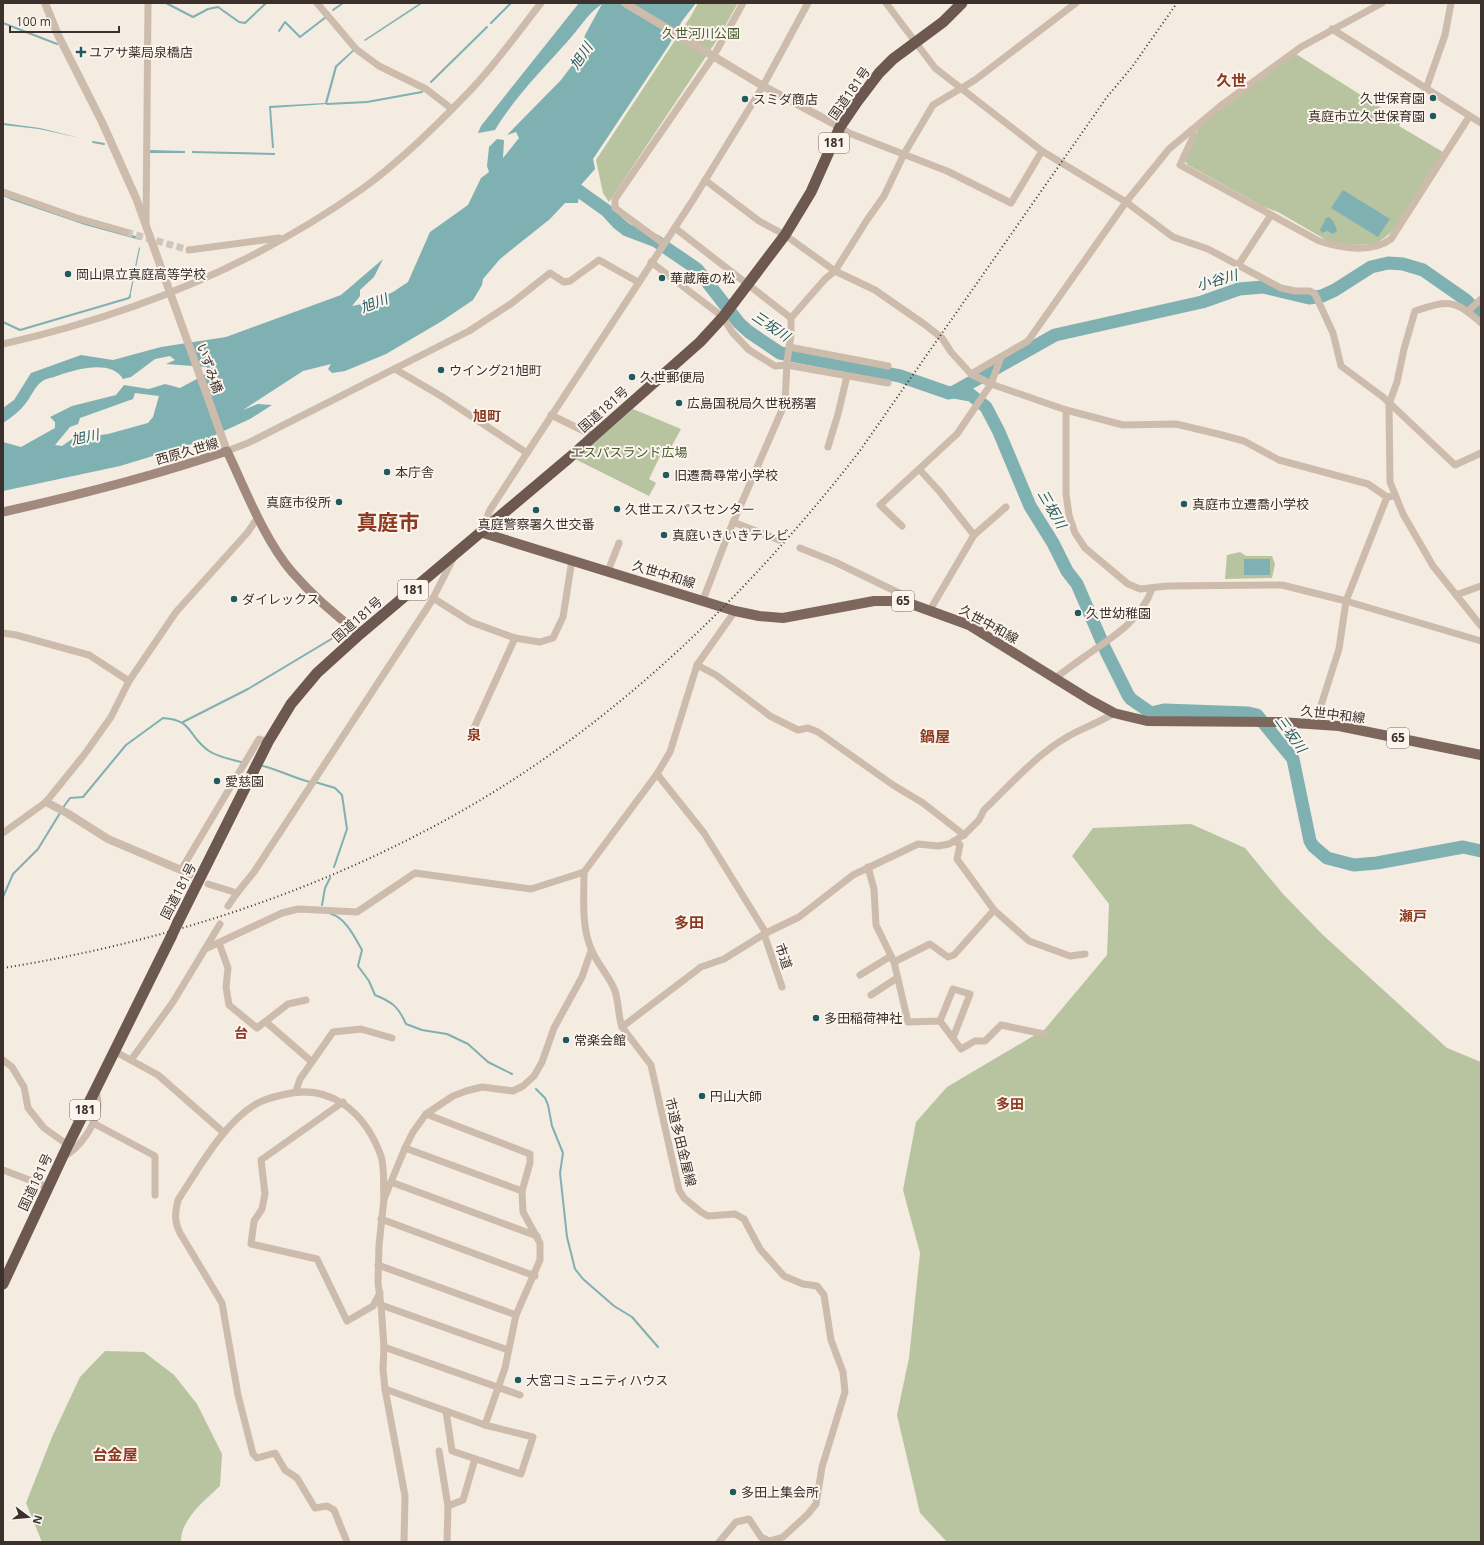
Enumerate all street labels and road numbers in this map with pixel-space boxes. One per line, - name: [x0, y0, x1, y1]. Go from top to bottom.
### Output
- street label: 国道181号: [824, 63, 874, 123]
- road number: 181: [819, 133, 849, 153]
- street label: いずみ橋: [193, 340, 227, 396]
- street label: 国道181号: [574, 382, 632, 436]
- street label: 西原久世線: [153, 433, 221, 469]
- street label: 久世中和線: [630, 556, 698, 592]
- road number: 181: [398, 580, 428, 600]
- road number: 65: [892, 591, 914, 611]
- street label: 国道181号: [328, 592, 386, 646]
- street label: 久世中和線: [956, 600, 1022, 648]
- street label: 久世中和線: [1300, 701, 1366, 727]
- road number: 65: [1387, 728, 1409, 748]
- street label: 国道181号: [156, 860, 200, 922]
- street label: 市道: [771, 941, 797, 971]
- street label: 市道多田金屋線: [661, 1096, 701, 1188]
- road number: 181: [70, 1100, 100, 1120]
- street label: 国道181号: [14, 1150, 56, 1214]

